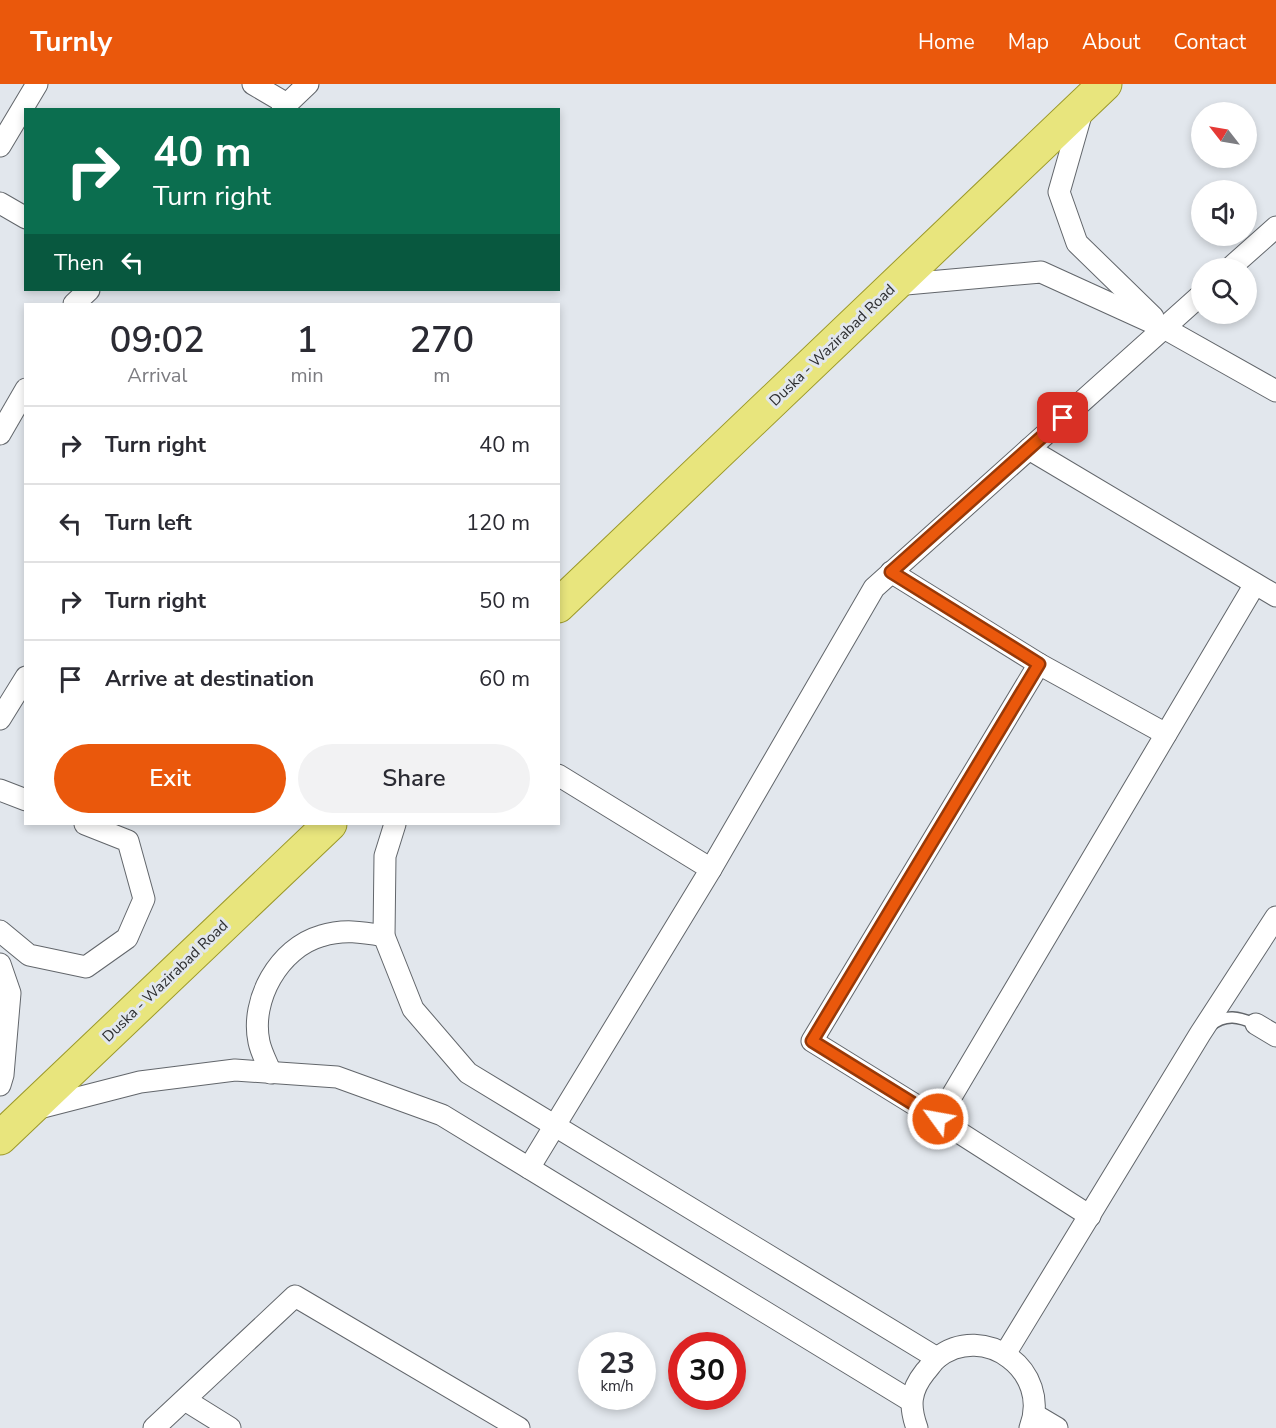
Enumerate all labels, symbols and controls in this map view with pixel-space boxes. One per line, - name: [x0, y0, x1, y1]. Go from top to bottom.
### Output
- text: Turnly: [30, 23, 112, 61]
- text: Home: [918, 28, 975, 56]
- text: Map: [1008, 28, 1049, 56]
- text: About: [1082, 28, 1140, 56]
- text: Contact: [1173, 28, 1246, 56]
- north arrow: [1191, 102, 1257, 168]
- map controls: [1191, 102, 1257, 324]
- text: 40 m: [153, 124, 252, 181]
- icon: right: [54, 132, 132, 210]
- text: Turn right: [153, 178, 271, 215]
- button: sound: [1191, 180, 1257, 246]
- icon: left: [116, 246, 149, 279]
- text: Then: [54, 248, 104, 278]
- button: search: [1191, 258, 1257, 324]
- street label: Duska - Wazirabad Road: [765, 280, 899, 410]
- text: 09:02: [110, 316, 205, 365]
- text: 1: [296, 316, 318, 365]
- text: 270: [409, 316, 474, 365]
- text: Arrival: [127, 362, 187, 389]
- text: min: [291, 362, 324, 389]
- text: m: [433, 362, 450, 389]
- pin: [1037, 392, 1088, 443]
- icon: arrive: [1046, 401, 1079, 434]
- icon: right: [54, 429, 87, 462]
- text: Turn right: [105, 430, 206, 460]
- text: 40 m: [479, 430, 530, 460]
- icon: left: [54, 507, 87, 540]
- text: Turn left: [105, 508, 192, 538]
- text: 120 m: [466, 508, 530, 538]
- icon: right: [54, 585, 87, 618]
- text: Turn right: [105, 586, 206, 616]
- text: 50 m: [479, 586, 530, 616]
- icon: arrive: [54, 663, 87, 696]
- text: Arrive at destination: [105, 664, 314, 694]
- text: 60 m: [479, 664, 530, 694]
- button: Exit: [54, 744, 286, 813]
- button: Share: [298, 744, 530, 813]
- street label: Duska - Wazirabad Road: [98, 916, 232, 1046]
- position arrow: [906, 1087, 970, 1151]
- speed limit sign: 30: [668, 1332, 746, 1410]
- text: 23: [599, 1343, 635, 1384]
- text: km/h: [600, 1376, 634, 1396]

